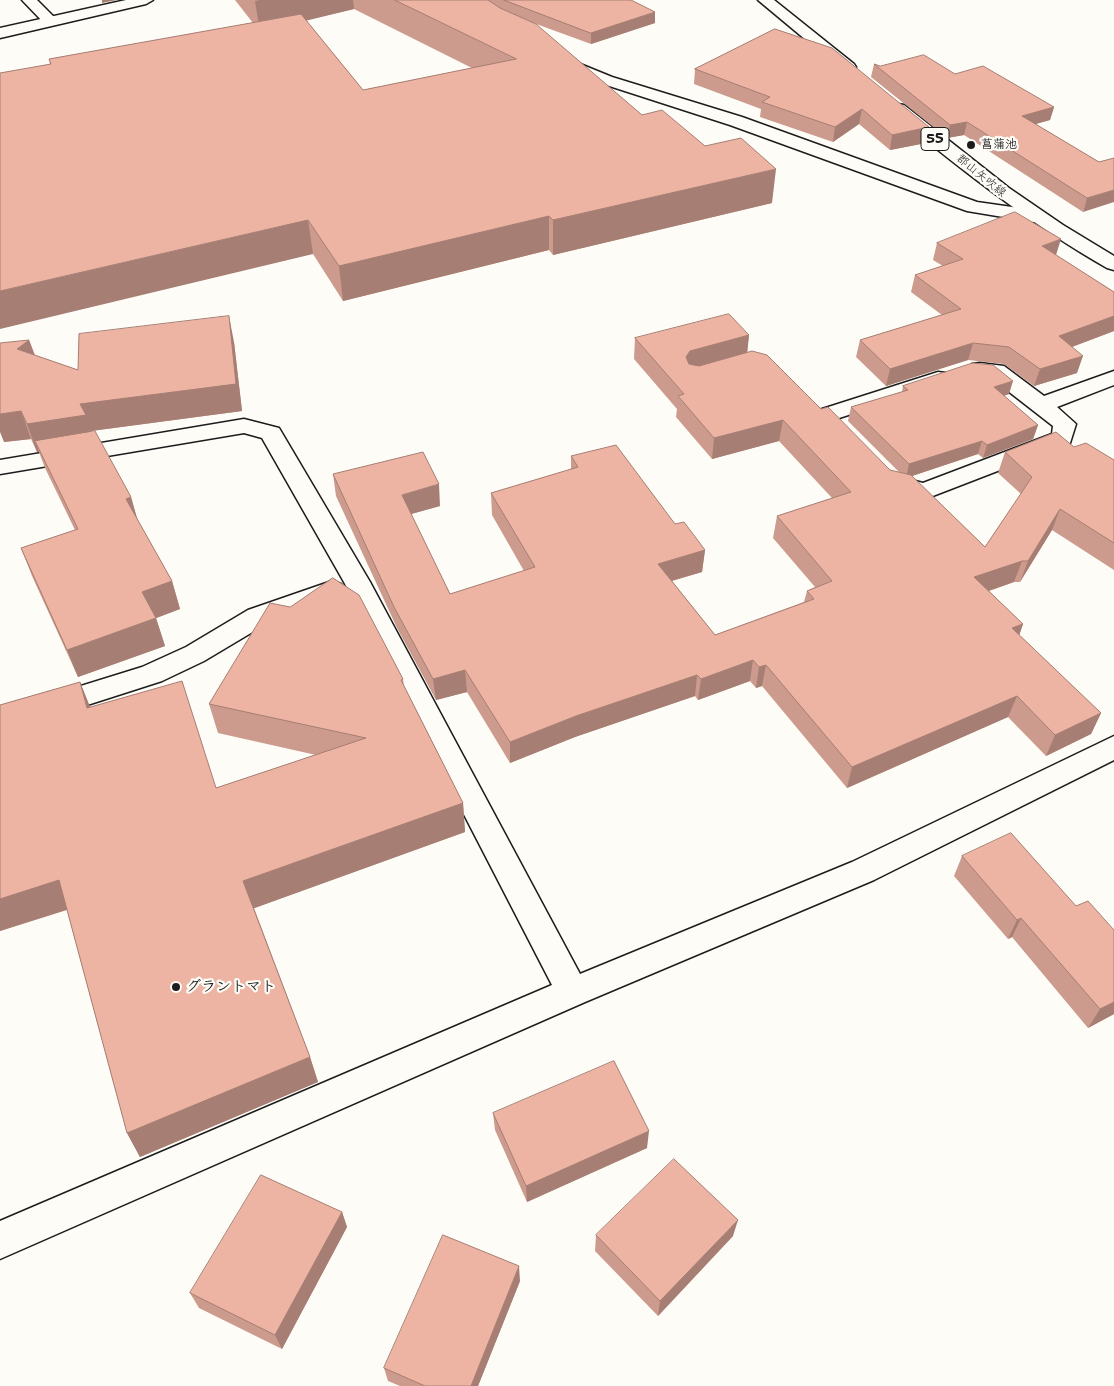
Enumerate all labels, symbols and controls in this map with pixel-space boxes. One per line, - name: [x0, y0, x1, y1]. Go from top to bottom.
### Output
- road number: 55: [921, 128, 949, 150]
- place label: 菖蒲池: [981, 138, 1017, 152]
- marker: 菖蒲池: [965, 139, 977, 151]
- street label: 郡山矢吹線: [953, 152, 1009, 200]
- place label: グラントマト: [186, 978, 276, 996]
- marker: グラントマト: [170, 981, 182, 993]

